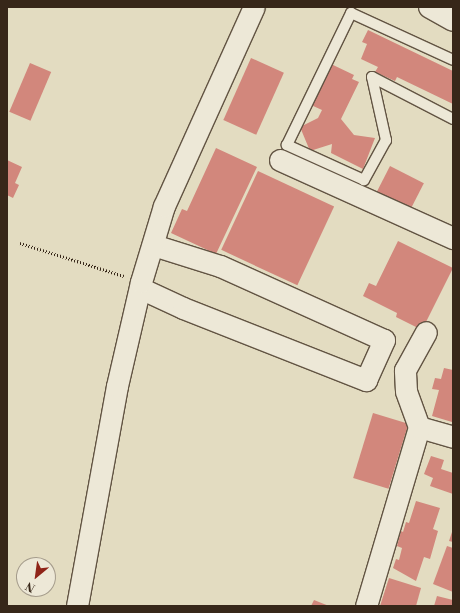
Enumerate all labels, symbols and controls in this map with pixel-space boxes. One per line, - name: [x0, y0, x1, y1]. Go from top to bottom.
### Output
- north arrow: [16, 557, 56, 597]
- text: N: [23, 578, 38, 595]

